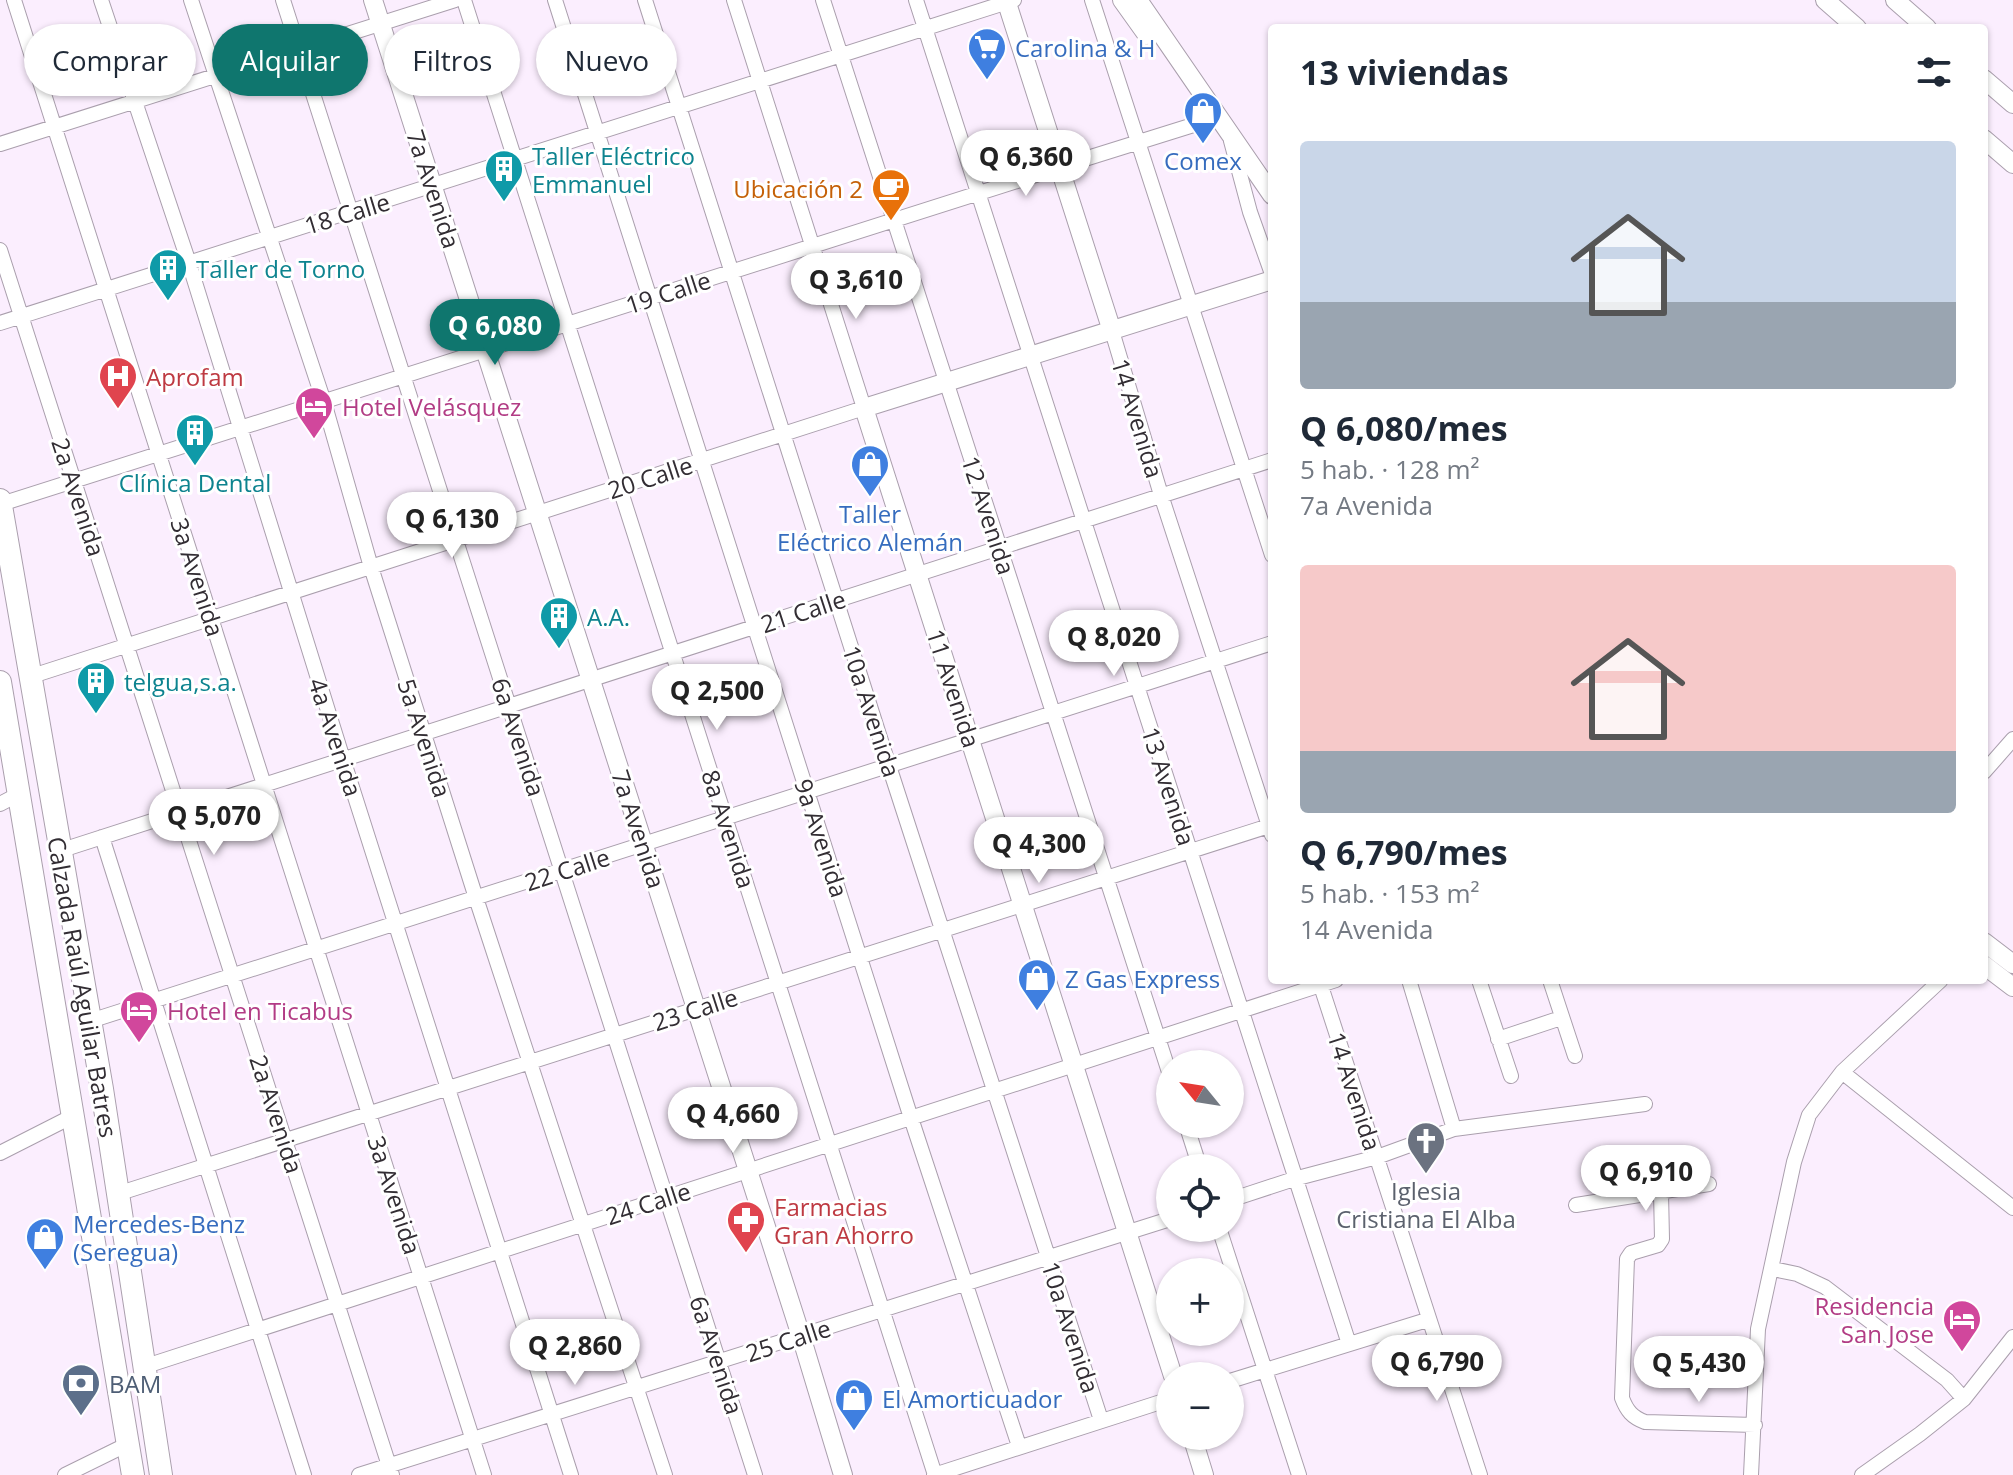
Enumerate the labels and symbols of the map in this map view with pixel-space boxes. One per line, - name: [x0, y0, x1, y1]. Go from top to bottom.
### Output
- supermarket icon: Carolina & H: [966, 26, 1008, 81]
- place label: Carolina & H: [1015, 31, 1156, 64]
- shop icon: Comex: [1182, 90, 1224, 145]
- street label: 7a Avenida: [399, 126, 469, 252]
- pin: Q 6,360: [952, 130, 1100, 198]
- place label: Taller Eléctrico Emmanuel: [532, 139, 695, 200]
- place label: Comex: [1164, 144, 1242, 177]
- building icon: Taller Eléctrico Emmanuel: [483, 148, 525, 203]
- cafe icon: Ubicación 2: [870, 167, 912, 222]
- place label: Ubicación 2: [733, 172, 863, 205]
- street label: 18 Calle: [300, 184, 394, 242]
- building icon: Taller de Torno: [147, 247, 189, 302]
- place label: Taller de Torno: [196, 252, 365, 285]
- pin: Q 3,610: [782, 253, 930, 321]
- street label: 19 Calle: [621, 263, 715, 321]
- pin: Q 6,080: [421, 299, 569, 367]
- street label: 14 Avenida: [1104, 354, 1172, 482]
- hospital icon: Aprofam: [97, 355, 139, 410]
- place label: Aprofam: [146, 360, 244, 393]
- hotel icon: Hotel Velásquez: [293, 385, 335, 440]
- place label: Hotel Velásquez: [342, 390, 521, 423]
- building icon: Clínica Dental: [174, 412, 216, 467]
- street label: 2a Avenida: [44, 434, 114, 560]
- shop icon: Taller Eléctrico Alemán: [849, 443, 891, 498]
- street label: 20 Calle: [603, 448, 697, 506]
- street label: 12 Avenida: [954, 451, 1024, 579]
- place label: Clínica Dental: [119, 466, 271, 499]
- pin: Q 6,130: [378, 492, 526, 560]
- place label: Taller Eléctrico Alemán: [777, 497, 963, 558]
- street label: 3a Avenida: [163, 514, 233, 640]
- street label: 21 Calle: [756, 582, 850, 640]
- building icon: A.A.: [538, 595, 580, 650]
- place label: A.A.: [587, 600, 630, 633]
- pin: Q 8,020: [1040, 610, 1188, 678]
- street label: 11 Avenida: [919, 624, 989, 752]
- street label: 10a Avenida: [835, 641, 909, 781]
- building icon: telgua,s.a.: [75, 660, 117, 715]
- pin: Q 2,500: [643, 664, 791, 732]
- place label: telgua,s.a.: [124, 665, 237, 698]
- street label: 4a Avenida: [301, 674, 371, 800]
- street label: 6a Avenida: [484, 674, 554, 800]
- street label: 5a Avenida: [390, 675, 460, 801]
- street label: 13 Avenida: [1134, 722, 1204, 850]
- street label: 7a Avenida: [604, 766, 674, 892]
- street label: 8a Avenida: [694, 766, 764, 892]
- street label: 9a Avenida: [787, 775, 857, 901]
- pin: Q 5,070: [140, 789, 288, 857]
- pin: Q 4,300: [965, 817, 1113, 885]
- street label: Calzada Raúl Aguilar Batres: [40, 834, 126, 1140]
- street label: 22 Calle: [520, 840, 614, 898]
- shop icon: Z Gas Express: [1016, 957, 1058, 1012]
- place label: Z Gas Express: [1065, 962, 1220, 995]
- street label: 23 Calle: [648, 980, 742, 1038]
- hotel icon: Hotel en Ticabus: [118, 989, 160, 1044]
- place label: Hotel en Ticabus: [167, 994, 353, 1027]
- street label: 14 Avenida: [1320, 1027, 1390, 1155]
- north arrow: [1156, 1050, 1244, 1138]
- street label: 2a Avenida: [242, 1051, 312, 1177]
- pin: Q 4,660: [659, 1087, 807, 1155]
- church icon: Iglesia Cristiana El Alba: [1405, 1120, 1447, 1175]
- street label: 3a Avenida: [360, 1132, 430, 1258]
- pin: Q 6,910: [1572, 1145, 1720, 1213]
- street label: 24 Calle: [601, 1174, 695, 1232]
- place label: Iglesia Cristiana El Alba: [1336, 1174, 1516, 1235]
- place label: Farmacias Gran Ahorro: [774, 1190, 914, 1251]
- pharmacy icon: Farmacias Gran Ahorro: [725, 1199, 767, 1254]
- place label: Mercedes-Benz (Seregua): [73, 1207, 245, 1268]
- shop icon: Mercedes-Benz (Seregua): [24, 1216, 66, 1271]
- street label: 10a Avenida: [1034, 1257, 1108, 1397]
- place label: Residencia San Jose: [1814, 1289, 1934, 1350]
- street label: 6a Avenida: [682, 1292, 752, 1418]
- hotel icon: Residencia San Jose: [1941, 1298, 1983, 1353]
- street label: 25 Calle: [741, 1311, 835, 1369]
- pin: Q 2,860: [501, 1319, 649, 1387]
- pin: Q 6,790: [1363, 1335, 1511, 1403]
- pin: Q 5,430: [1625, 1336, 1773, 1404]
- bank icon: BAM: [60, 1362, 102, 1417]
- place label: BAM: [109, 1367, 161, 1400]
- shop icon: El Amorticuador: [833, 1377, 875, 1432]
- place label: El Amorticuador: [882, 1382, 1063, 1415]

